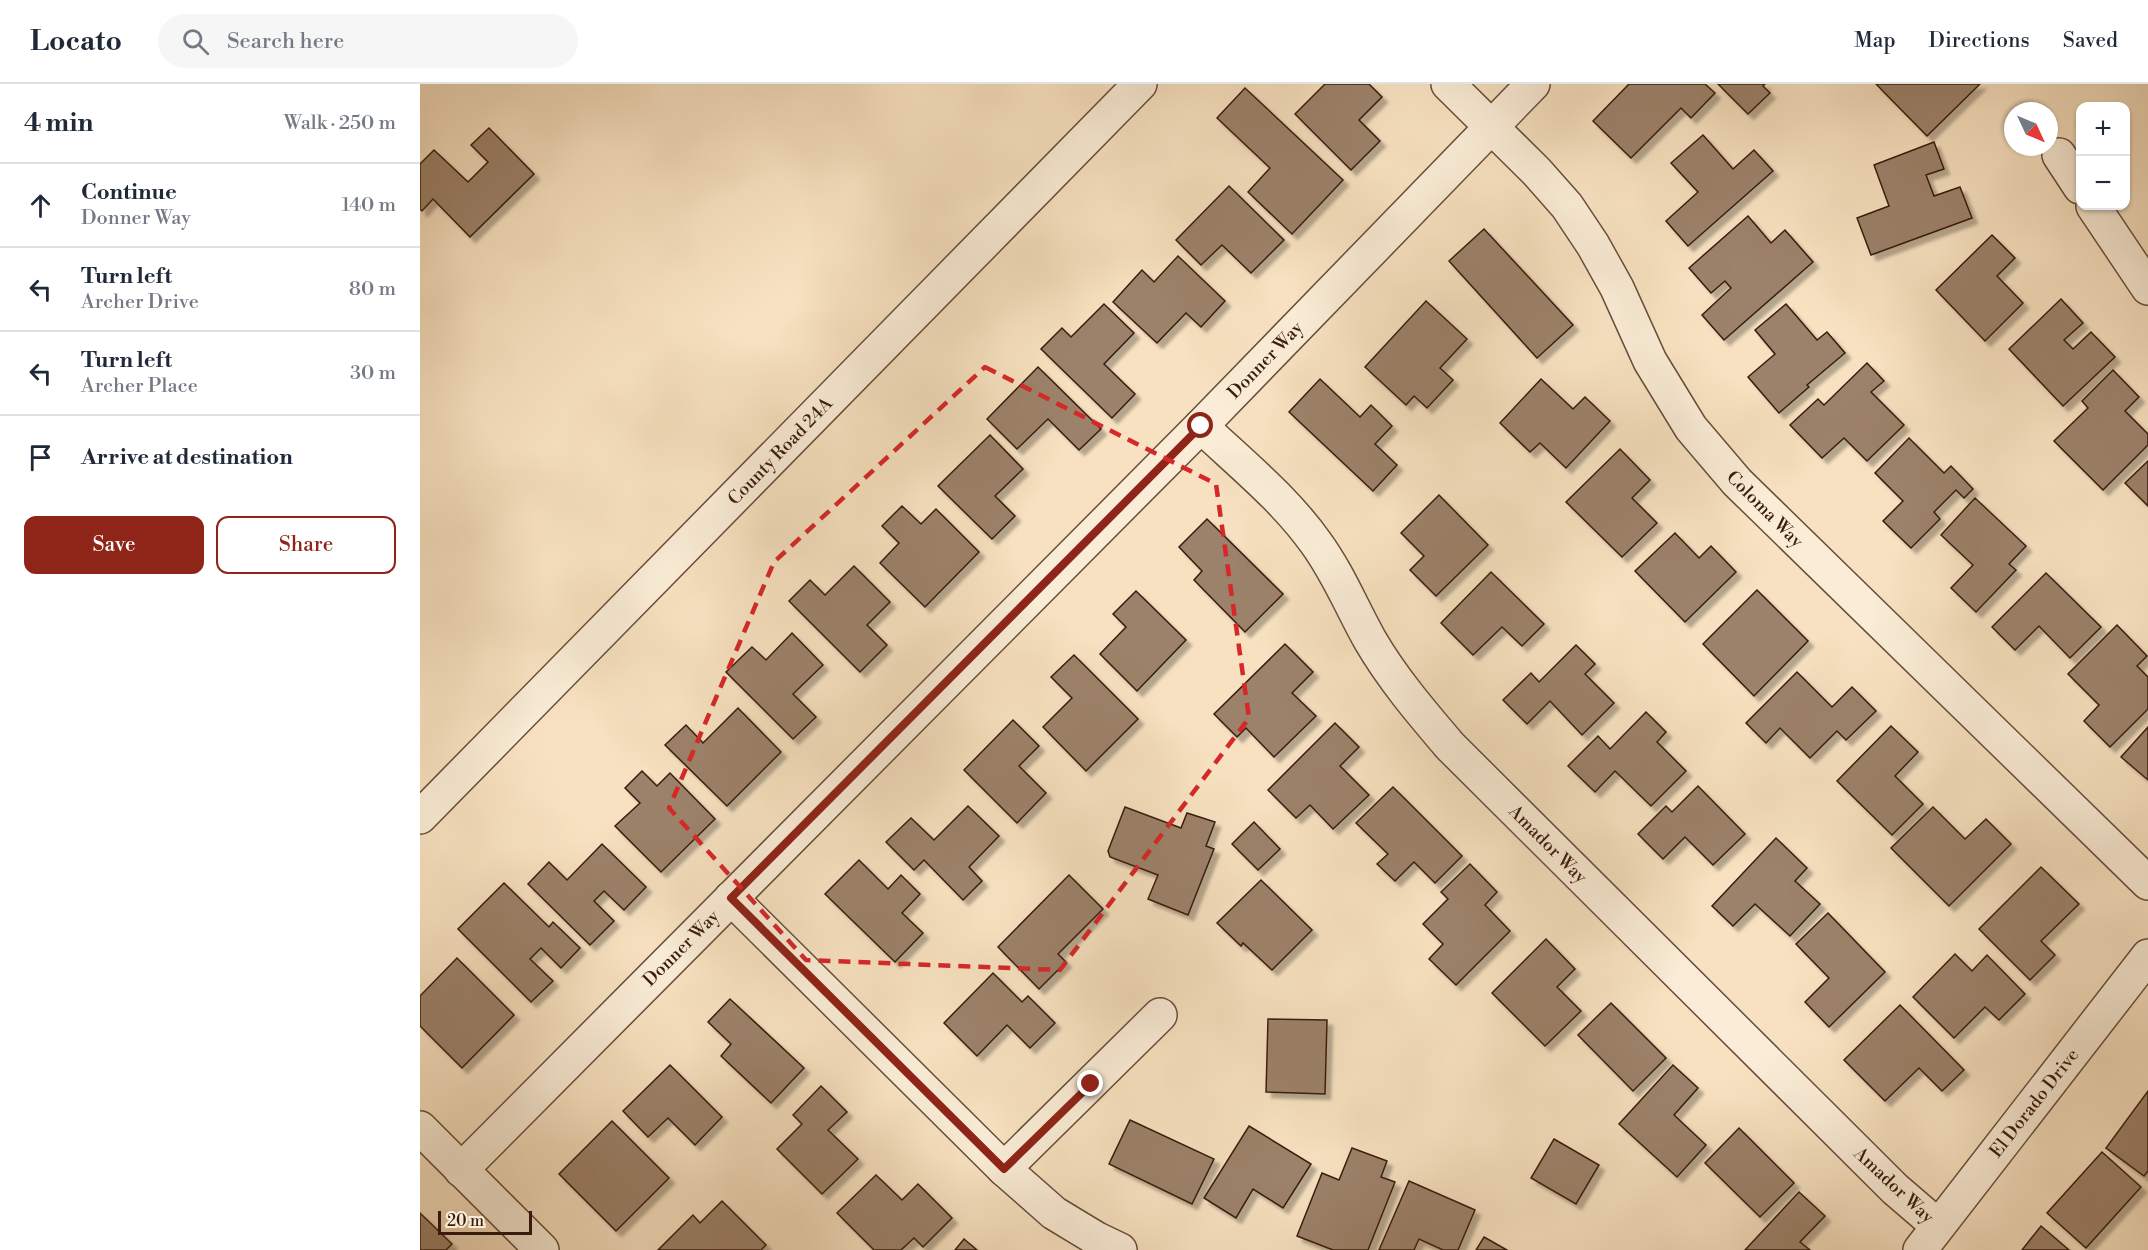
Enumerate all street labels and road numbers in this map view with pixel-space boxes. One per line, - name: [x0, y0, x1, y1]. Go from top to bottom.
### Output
- street label: Donner Way: [1223, 317, 1308, 404]
- street label: County Road 24A: [723, 392, 838, 510]
- street label: Coloma Way: [1721, 466, 1808, 553]
- street label: Amador Way: [1503, 799, 1592, 889]
- street label: Donner Way: [638, 905, 725, 991]
- street label: El Dorado Drive: [1985, 1044, 2084, 1163]
- street label: Amador Way: [1848, 1142, 1939, 1229]

